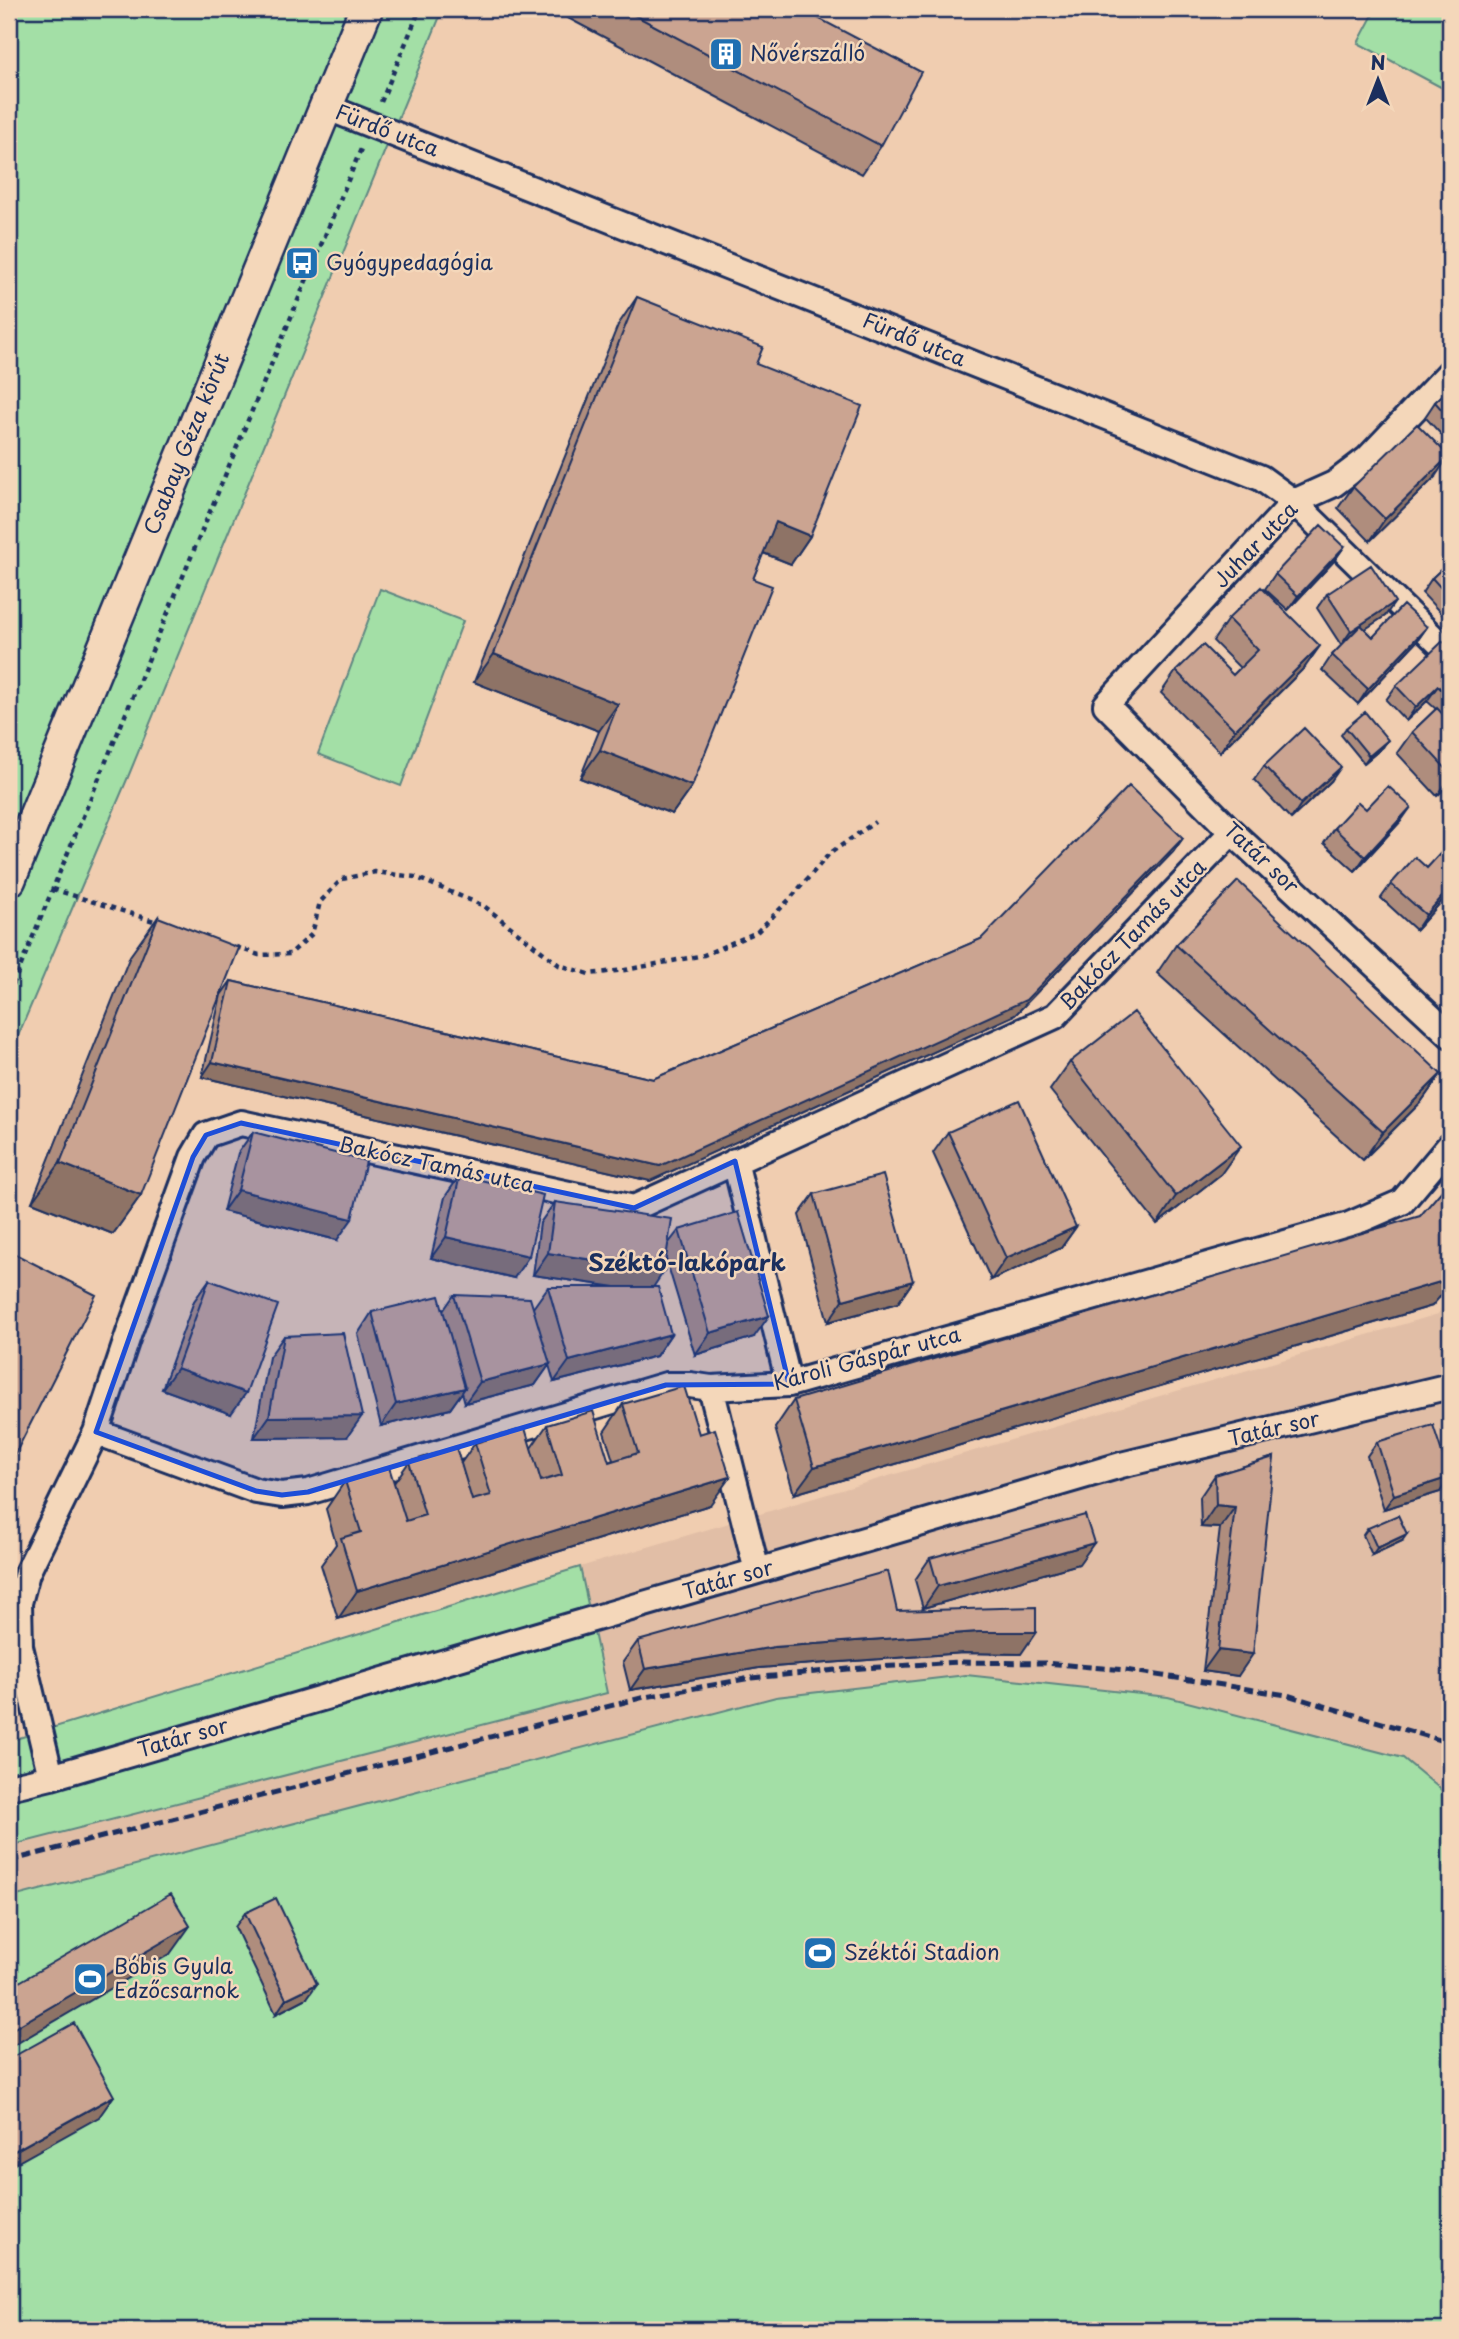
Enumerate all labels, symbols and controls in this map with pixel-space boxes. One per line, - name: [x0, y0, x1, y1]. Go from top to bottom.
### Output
- building icon: Nővérszálló: [707, 35, 745, 73]
- place label: Nővérszálló: [750, 36, 865, 68]
- north arrow: [1344, 46, 1414, 116]
- text: N: [1370, 48, 1386, 76]
- street label: Fürdő utca: [331, 95, 444, 164]
- bus stop icon: Gyógypedagógia: [283, 244, 321, 282]
- place label: Gyógypedagógia: [326, 245, 493, 277]
- street label: Fürdő utca: [858, 303, 971, 373]
- street label: Csabay Géza körút: [134, 348, 236, 539]
- street label: Juhar utca: [1205, 493, 1304, 594]
- street label: Tatár sor: [1217, 813, 1307, 900]
- street label: Bakócz Tamás utca: [1051, 850, 1213, 1016]
- street label: Bakócz Tamás utca: [335, 1127, 538, 1200]
- district label: Széktó-lakópark: [588, 1244, 786, 1279]
- street label: Károli Gáspár utca: [769, 1317, 964, 1397]
- street label: Tatár sor: [1225, 1401, 1323, 1453]
- street label: Tatár sor: [678, 1550, 777, 1606]
- street label: Tatár sor: [133, 1708, 232, 1764]
- sports icon: Széktói Stadion: [801, 1934, 839, 1972]
- place label: Széktói Stadion: [844, 1935, 1000, 1967]
- place label: Bóbis Gyula Edzőcsarnok: [114, 1949, 239, 2005]
- sports icon: Bóbis Gyula Edzőcsarnok: [71, 1960, 109, 1998]

